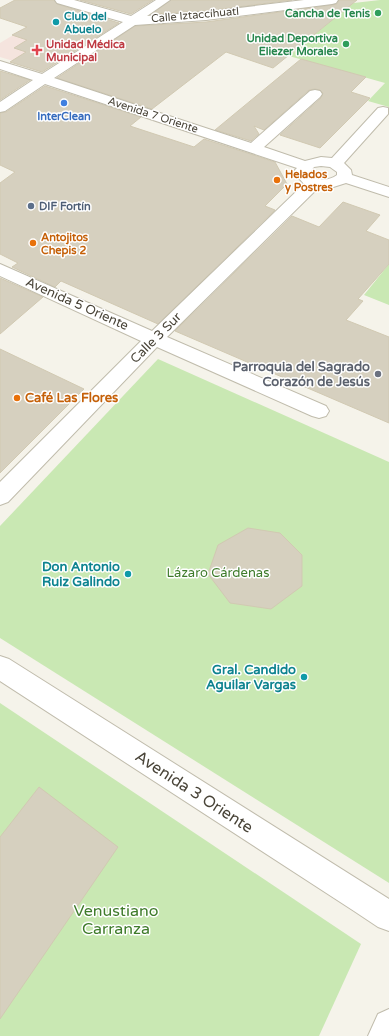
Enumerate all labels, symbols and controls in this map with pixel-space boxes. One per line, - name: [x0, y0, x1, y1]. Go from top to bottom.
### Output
- street label: Calle Iztaccíhuatl: [151, 5, 239, 25]
- place label: Cancha de Tenis: [285, 7, 371, 20]
- marker: Cancha de Tenis: [373, 8, 383, 18]
- place label: Club del Abuelo: [64, 10, 107, 36]
- marker: Club del Abuelo: [51, 17, 61, 27]
- place label: Unidad Deportiva Eliezer Morales: [246, 32, 339, 58]
- place label: Unidad Médica Municipal: [46, 38, 125, 65]
- marker: Unidad Deportiva Eliezer Morales: [341, 39, 351, 49]
- marker: Unidad Médica Municipal: [31, 44, 43, 56]
- street label: Avenida 7 Oriente: [106, 94, 200, 136]
- marker: InterClean: [59, 98, 69, 108]
- place label: InterClean: [37, 110, 91, 123]
- place label: Helados y Postres: [285, 168, 333, 195]
- marker: Helados y Postres: [272, 175, 282, 185]
- place label: DIF Fortín: [39, 200, 91, 213]
- marker: DIF Fortín: [26, 201, 36, 211]
- place label: Antojitos Chepis 2: [41, 231, 89, 258]
- marker: Antojitos Chepis 2: [28, 238, 38, 248]
- street label: Avenida 5 Oriente: [23, 274, 131, 334]
- street label: Calle 3 Sur: [127, 309, 185, 367]
- place label: Parroquia del Sagrado Corazón de Jesús: [232, 359, 370, 390]
- marker: Parroquia del Sagrado Corazón de Jesús: [373, 369, 383, 379]
- place label: Café Las Flores: [25, 390, 118, 406]
- marker: Café Las Flores: [12, 393, 22, 403]
- place label: Don Antonio Ruiz Galindo: [42, 559, 120, 590]
- park label: Lázaro Cárdenas: [167, 565, 269, 581]
- marker: Don Antonio Ruiz Galindo: [123, 569, 133, 579]
- place label: Gral. Candido Aguilar Vargas: [206, 662, 296, 693]
- marker: Gral. Candido Aguilar Vargas: [299, 672, 309, 682]
- street label: Avenida 3 Oriente: [131, 746, 257, 838]
- park label: Venustiano Carranza: [74, 901, 158, 939]

